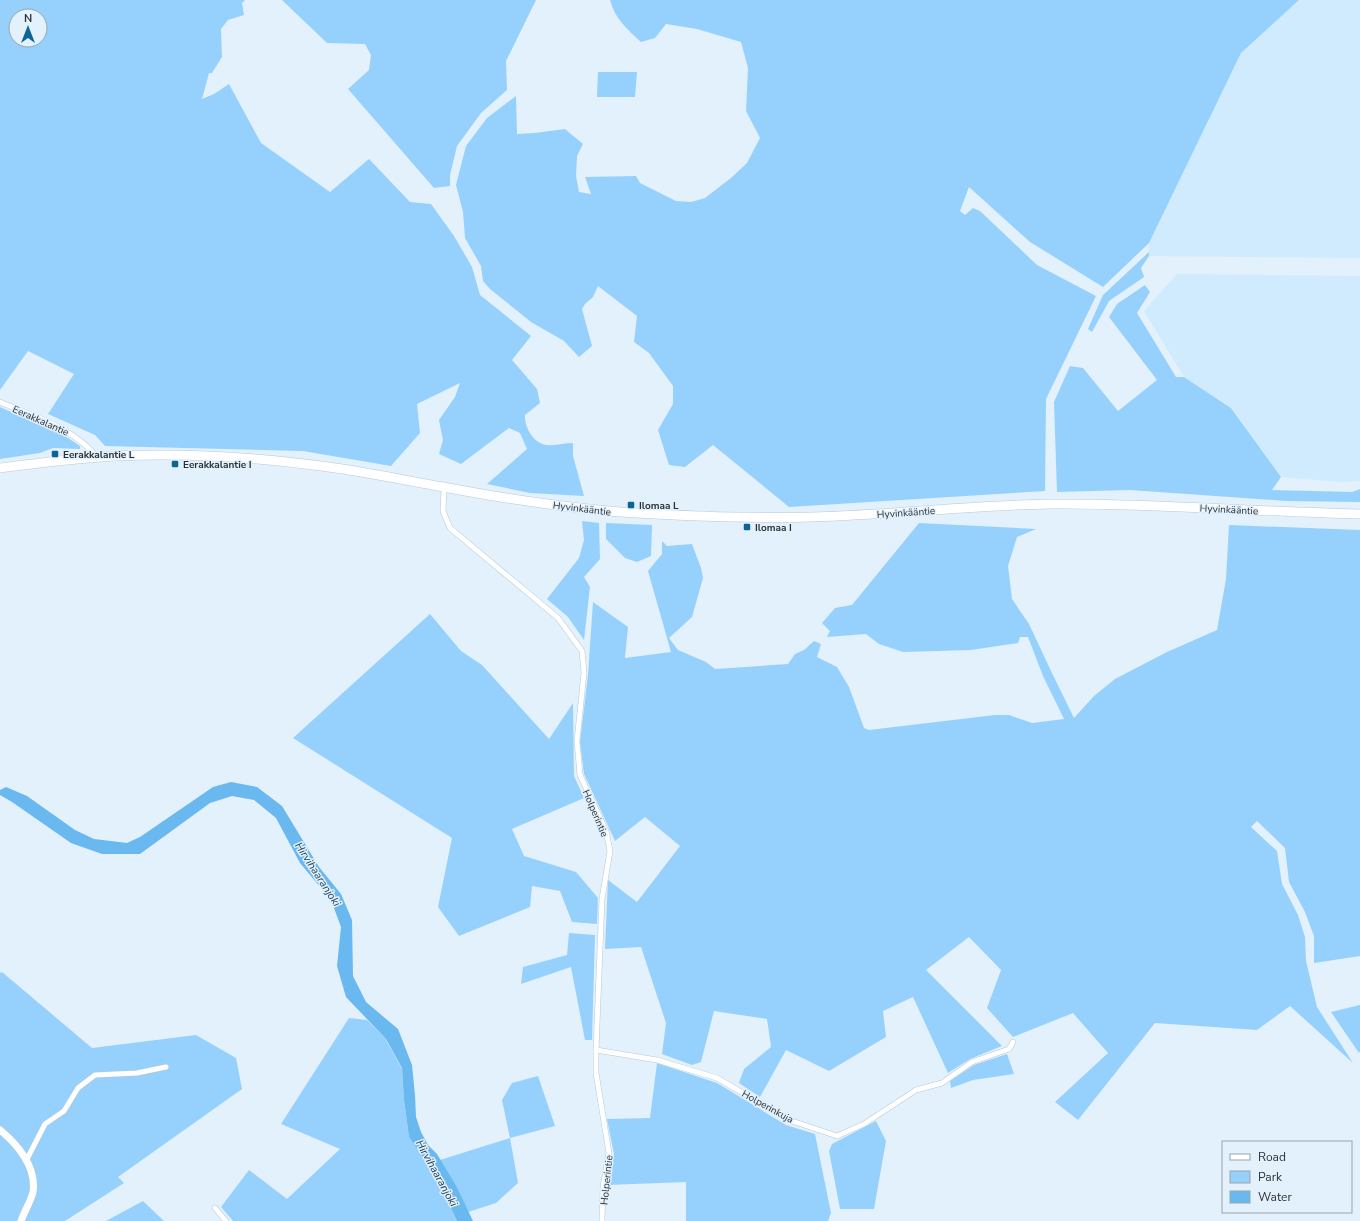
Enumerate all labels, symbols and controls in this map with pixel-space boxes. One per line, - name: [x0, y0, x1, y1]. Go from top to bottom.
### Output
- north arrow: [8, 8, 48, 48]
- text: N: [24, 11, 32, 26]
- street label: Eerakkalantie: [10, 402, 71, 440]
- place label: Eerakkalantie L: [63, 448, 135, 462]
- marker: Eerakkalantie L: [50, 449, 60, 459]
- place label: Eerakkalantie I: [183, 458, 252, 472]
- marker: Eerakkalantie I: [170, 459, 180, 469]
- street label: Hyvinkääntie: [552, 498, 612, 520]
- place label: Ilomaa L: [639, 499, 679, 513]
- marker: Ilomaa L: [626, 500, 636, 510]
- street label: Hyvinkääntie: [1199, 501, 1259, 519]
- street label: Hyvinkääntie: [876, 504, 936, 522]
- place label: Ilomaa I: [755, 521, 792, 535]
- marker: Ilomaa I: [742, 522, 752, 532]
- street label: Holperintie: [579, 788, 611, 839]
- water label: Hirvihaaranjoki: [291, 839, 344, 910]
- street label: Holperinkuja: [739, 1087, 796, 1127]
- water label: Hirvihaaranjoki: [412, 1137, 461, 1210]
- legend: [1222, 1141, 1352, 1213]
- text: Road: [1258, 1149, 1286, 1165]
- street label: Holperintie: [597, 1155, 617, 1206]
- text: Park: [1258, 1169, 1283, 1185]
- text: Water: [1258, 1189, 1292, 1205]

